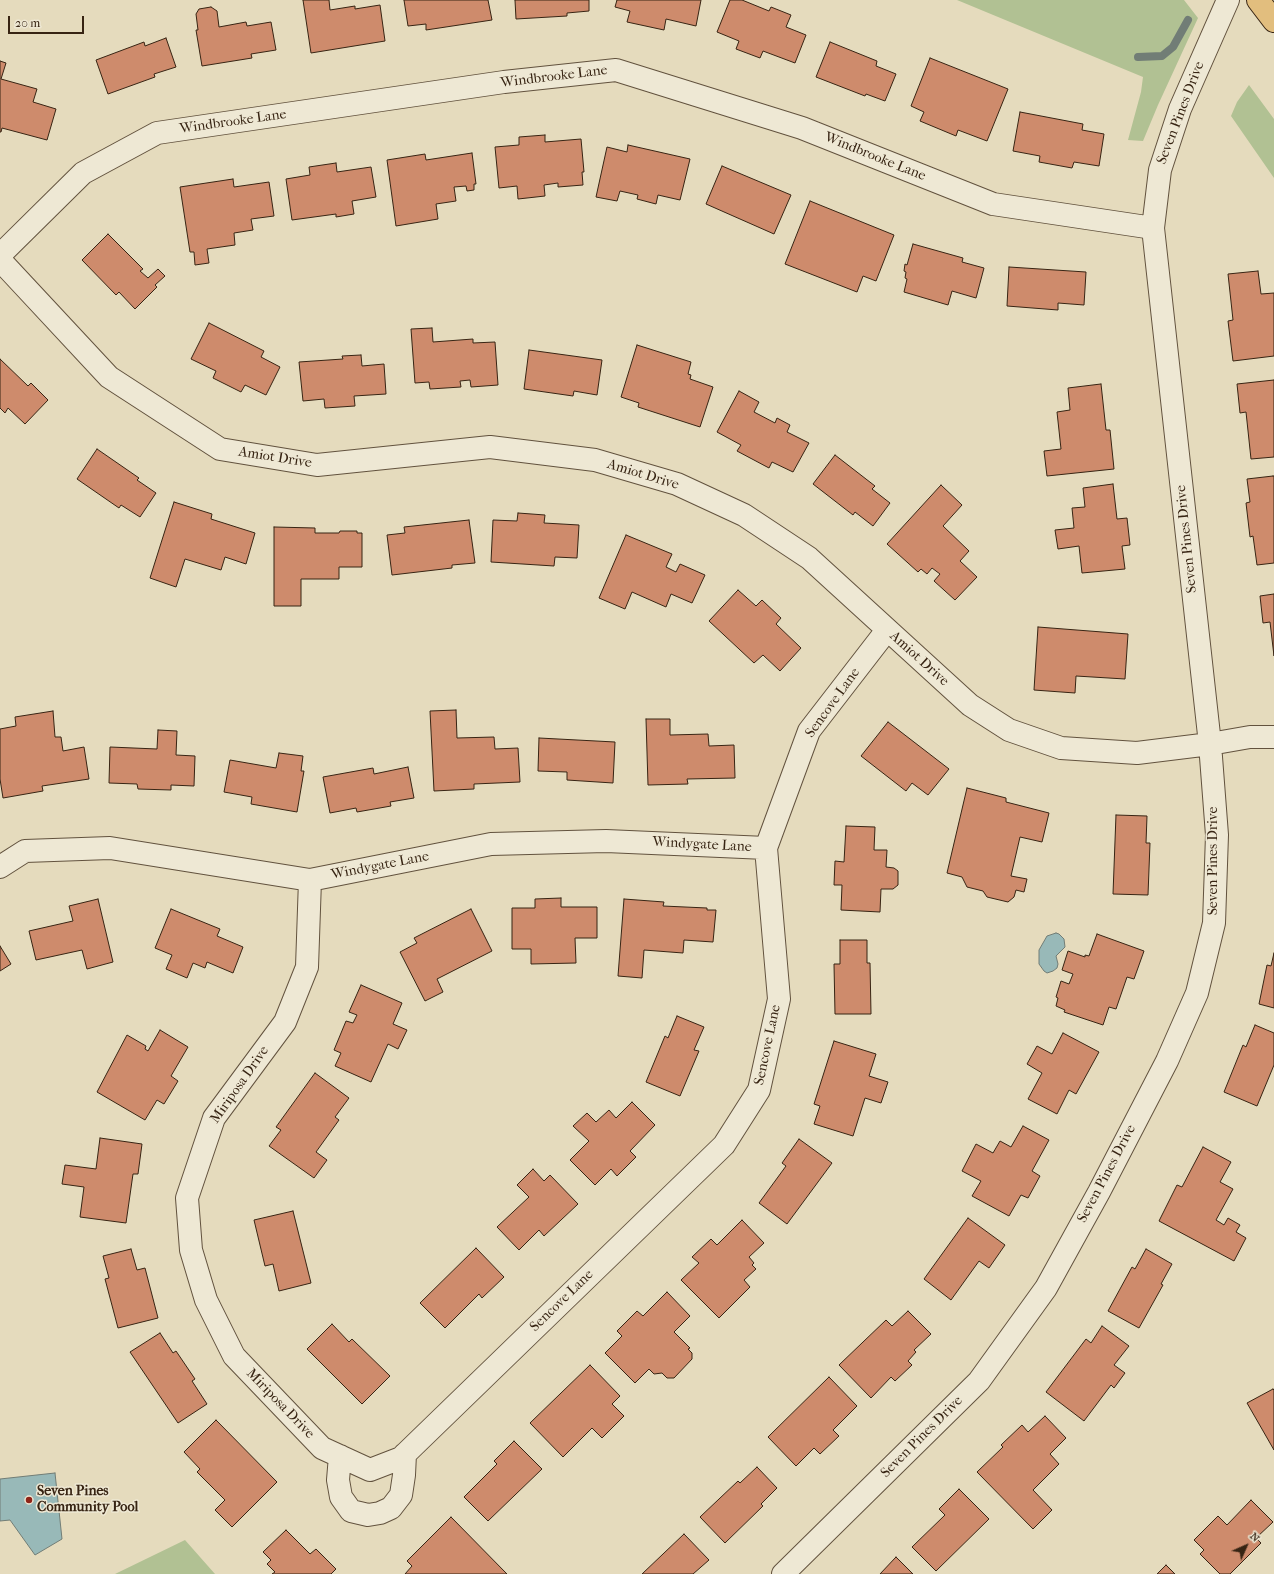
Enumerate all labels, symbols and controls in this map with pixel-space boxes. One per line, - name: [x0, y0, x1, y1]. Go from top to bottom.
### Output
- scale bar: [10, 8, 86, 34]
- text: 20 m: [15, 16, 40, 30]
- street label: Seven Pines Drive: [1154, 59, 1208, 167]
- street label: Windbrooke Lane: [500, 62, 608, 92]
- street label: Windbrooke Lane: [179, 106, 287, 138]
- street label: Windbrooke Lane: [822, 129, 928, 185]
- street label: Amiot Drive: [237, 444, 313, 472]
- street label: Amiot Drive: [605, 456, 681, 494]
- street label: Seven Pines Drive: [1173, 484, 1201, 594]
- street label: Amiot Drive: [886, 628, 952, 690]
- street label: Sencove Lane: [802, 665, 864, 741]
- street label: Seven Pines Drive: [1206, 807, 1222, 915]
- street label: Windygate Lane: [652, 834, 752, 856]
- street label: Windygate Lane: [330, 848, 430, 884]
- street label: Sencove Lane: [751, 1003, 785, 1087]
- street label: Miriposa Drive: [207, 1043, 273, 1127]
- street label: Seven Pines Drive: [1074, 1122, 1140, 1226]
- street label: Sencove Lane: [527, 1267, 597, 1335]
- street label: Miriposa Drive: [242, 1366, 318, 1442]
- street label: Seven Pines Drive: [878, 1393, 966, 1481]
- place label: Seven Pines Community Pool: [37, 1484, 138, 1516]
- marker: Seven Pines Community Pool: [24, 1495, 34, 1505]
- north arrow: [1226, 1526, 1266, 1566]
- text: N: [1247, 1530, 1262, 1545]

